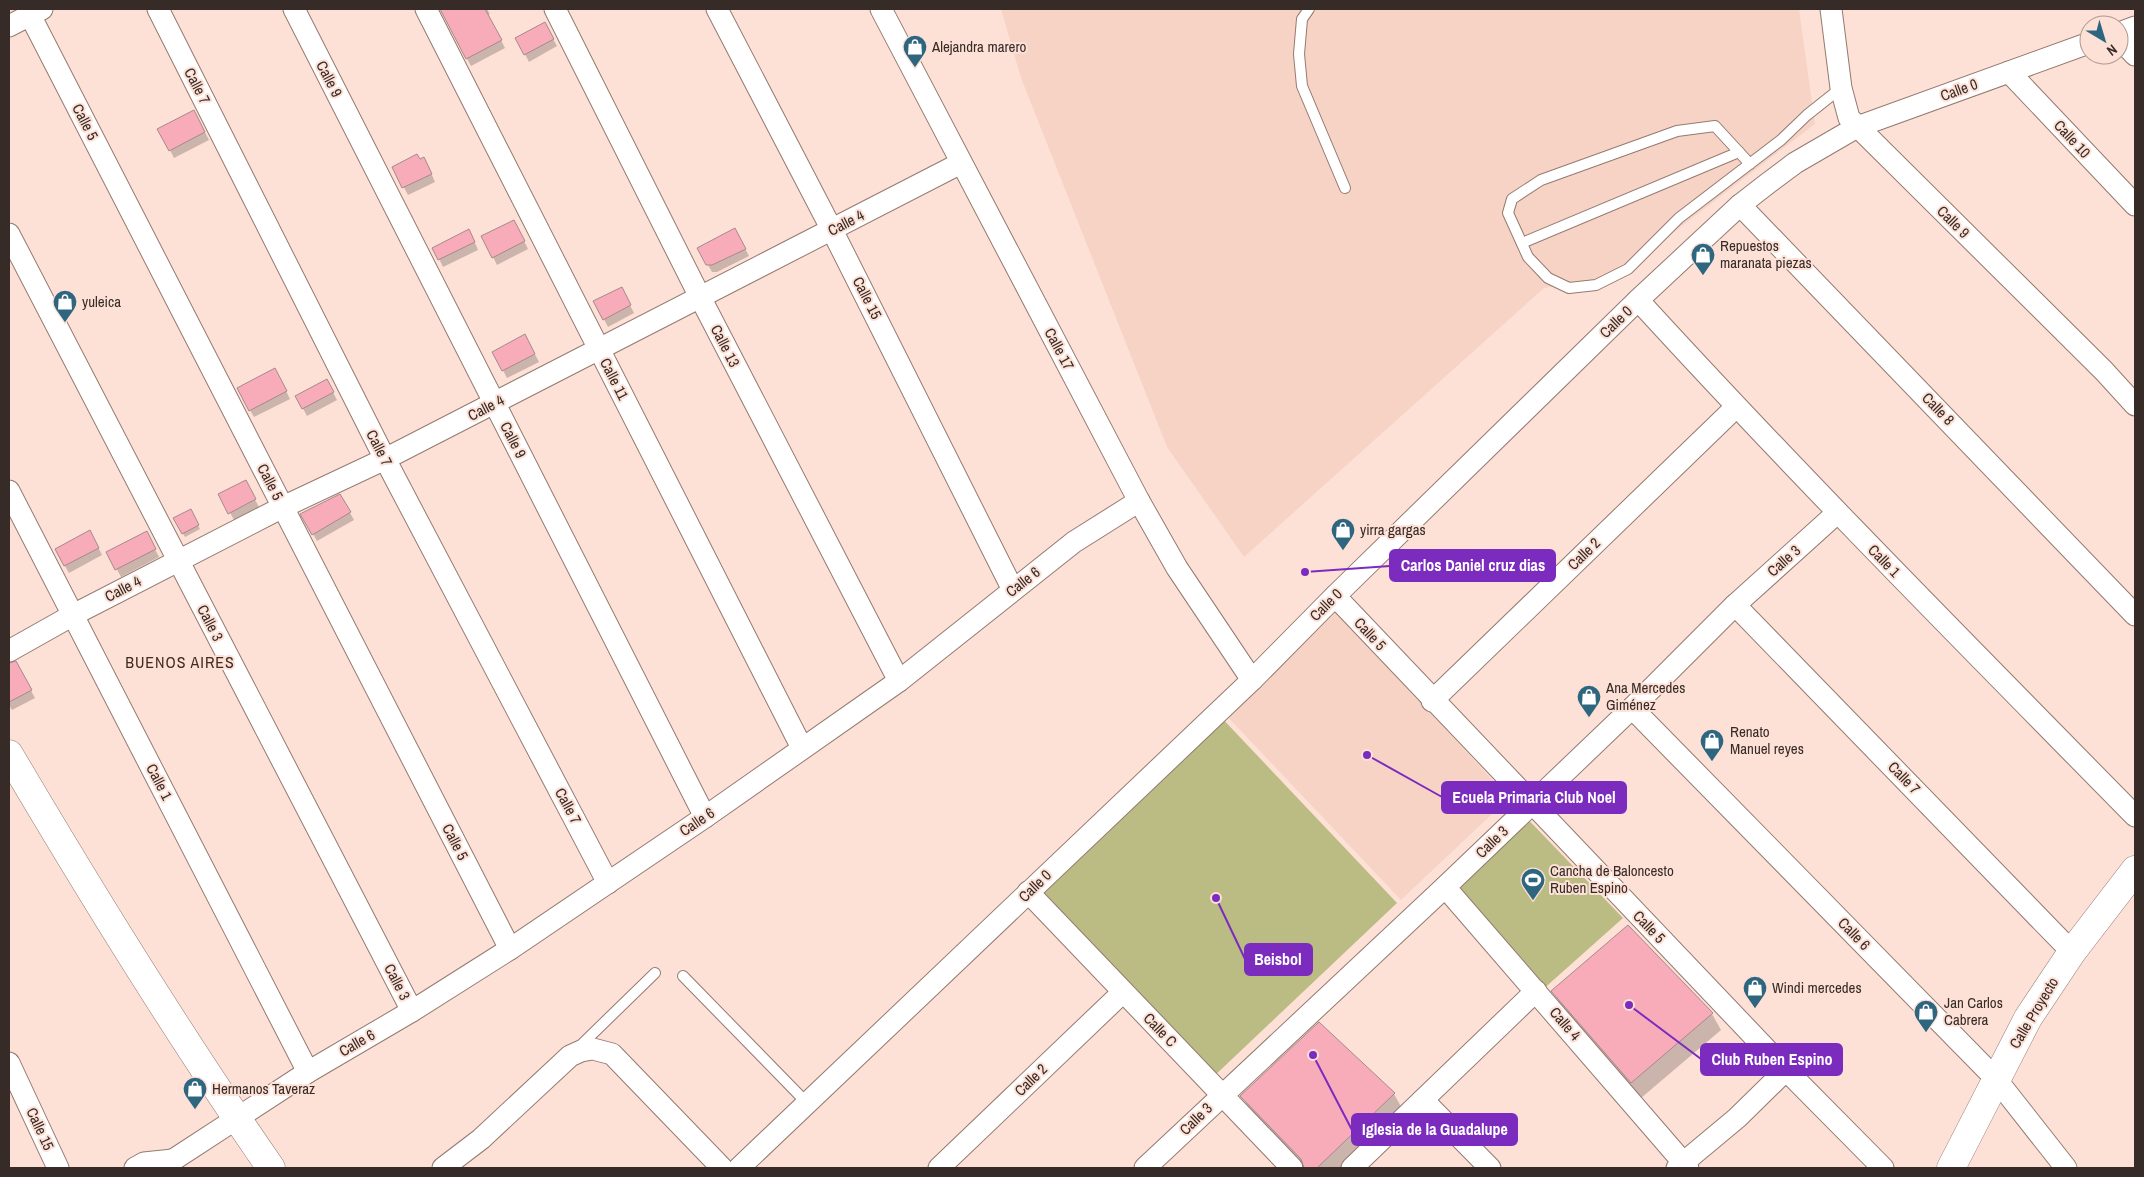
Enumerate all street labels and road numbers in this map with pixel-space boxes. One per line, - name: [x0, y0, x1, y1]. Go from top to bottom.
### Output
- street label: Calle 9: [311, 57, 348, 101]
- street label: Calle 7: [179, 64, 216, 108]
- street label: Calle 0: [1937, 73, 1981, 106]
- street label: Calle 5: [67, 100, 104, 144]
- street label: Calle 10: [2049, 115, 2096, 162]
- street label: Calle 9: [1932, 201, 1974, 243]
- street label: Calle 4: [824, 204, 868, 241]
- street label: Calle 15: [848, 273, 887, 323]
- street label: Calle 0: [1595, 301, 1637, 342]
- street label: Calle 13: [706, 321, 745, 371]
- street label: Calle 17: [1040, 324, 1079, 374]
- street label: Calle 11: [595, 354, 634, 403]
- street label: Calle 8: [1918, 388, 1959, 430]
- street label: Calle 4: [464, 389, 508, 426]
- street label: Calle 9: [495, 418, 532, 462]
- street label: Calle 7: [361, 426, 398, 470]
- street label: Calle 5: [252, 460, 289, 504]
- street label: Calle 2: [1563, 533, 1605, 574]
- street label: Calle 3: [1762, 540, 1805, 581]
- street label: Calle 1: [1864, 540, 1905, 582]
- street label: Calle 6: [1001, 561, 1044, 602]
- street label: Calle 4: [101, 570, 145, 607]
- street label: Calle 0: [1305, 584, 1347, 626]
- street label: Calle 3: [192, 601, 229, 645]
- street label: Calle 5: [1350, 612, 1391, 655]
- street label: Calle 7: [1884, 757, 1925, 799]
- street label: Calle 1: [141, 760, 178, 804]
- street label: Calle 7: [550, 784, 587, 828]
- street label: Calle 6: [675, 802, 719, 841]
- street label: Calle 5: [437, 820, 474, 864]
- street label: Calle 3: [1471, 821, 1513, 862]
- street label: Calle 0: [1014, 865, 1056, 906]
- street label: Calle 5: [1629, 906, 1670, 948]
- street label: Calle 6: [1834, 913, 1875, 955]
- street label: Calle 3: [379, 960, 416, 1004]
- street label: Calle Proyecto: [2004, 973, 2063, 1052]
- street label: Calle 4: [1545, 1002, 1586, 1045]
- street label: Calle C: [1139, 1008, 1182, 1052]
- street label: Calle 6: [335, 1024, 379, 1061]
- street label: Calle 2: [1010, 1059, 1052, 1100]
- street label: Calle 3: [1175, 1098, 1217, 1139]
- street label: Calle 15: [21, 1104, 60, 1154]

